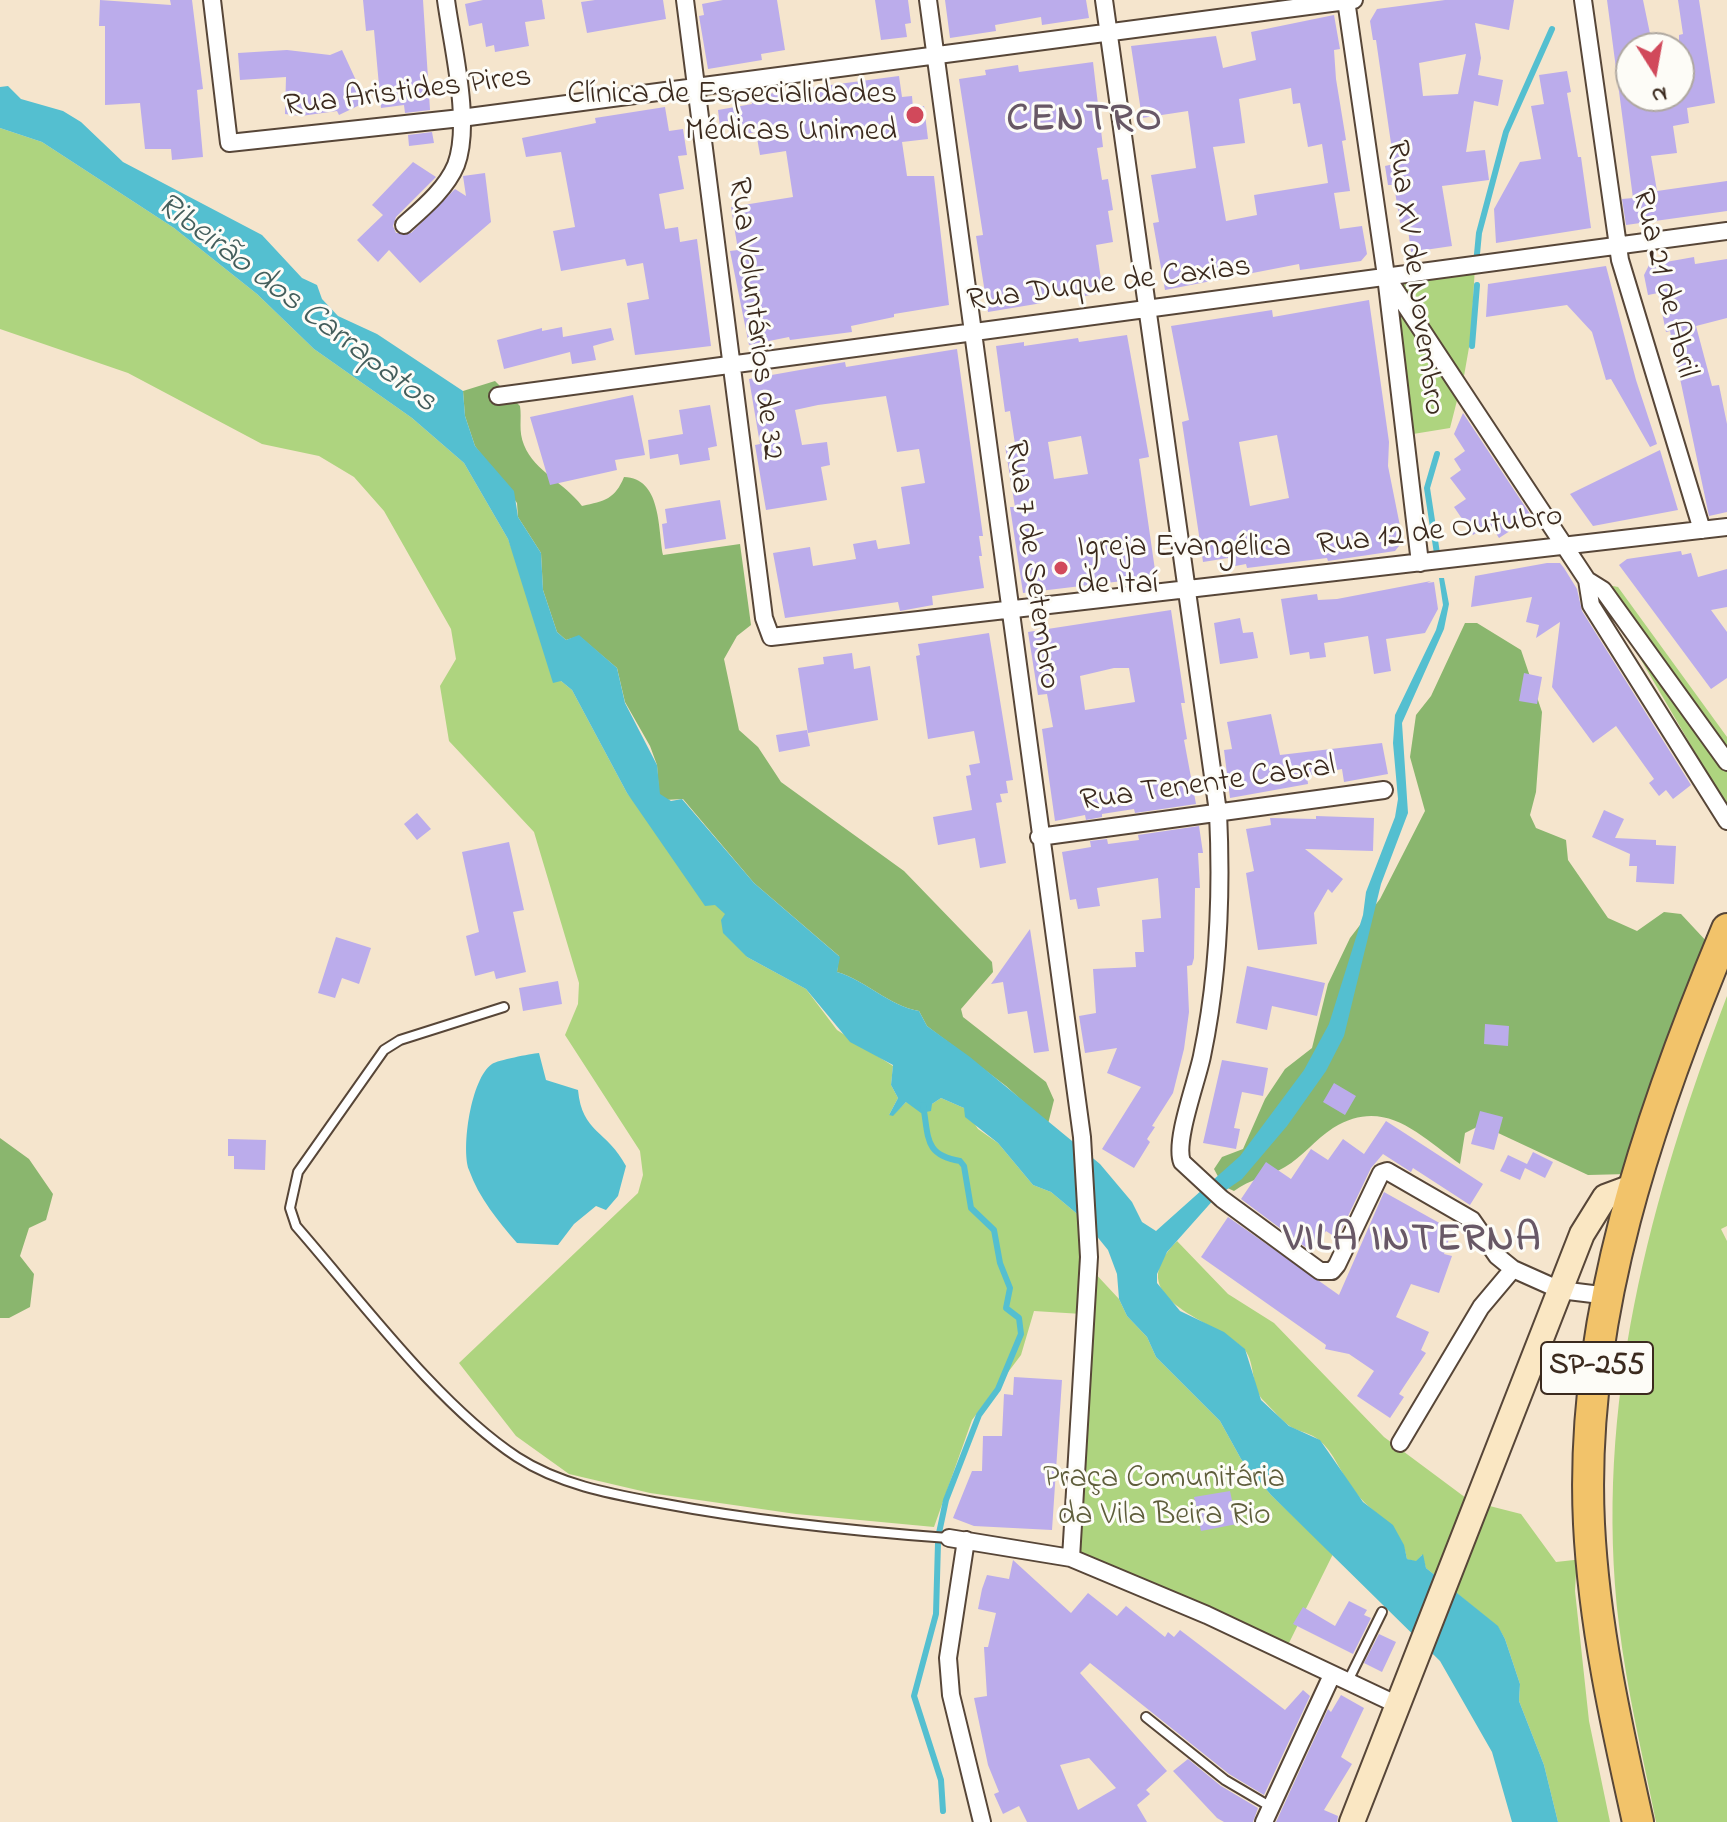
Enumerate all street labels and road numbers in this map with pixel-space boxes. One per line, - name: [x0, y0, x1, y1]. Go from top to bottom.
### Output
- street label: Rua Aristides Pires: [282, 60, 534, 128]
- street label: Rua XV de Novembro: [1375, 138, 1451, 418]
- street label: Rua Voluntários de 32: [717, 176, 789, 462]
- street label: Rua 21 de Abril: [1620, 186, 1704, 382]
- street label: Rua Duque de Caxias: [965, 250, 1253, 322]
- street label: Rua 7 de Setembro: [994, 438, 1066, 692]
- street label: Rua 12 de Outubro: [1315, 499, 1565, 567]
- street label: Rua Tenente Cabral: [1078, 749, 1338, 823]
- road number: SP-255: [1541, 1342, 1653, 1394]

